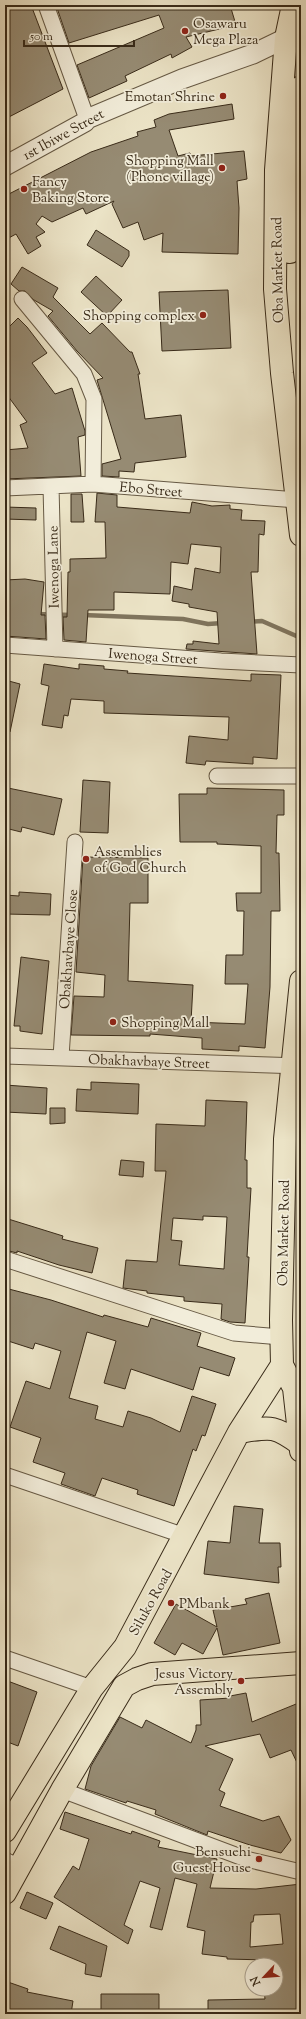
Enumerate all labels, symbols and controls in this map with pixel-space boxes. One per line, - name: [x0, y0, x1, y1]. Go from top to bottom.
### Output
- place label: Osawaru Mega Plaza: [193, 15, 259, 51]
- scale bar: [24, 22, 134, 48]
- marker: Osawaru Mega Plaza: [180, 26, 190, 36]
- text: 50 m: [29, 28, 53, 46]
- place label: Emotan Shrine: [125, 88, 215, 108]
- marker: Emotan Shrine: [218, 91, 228, 101]
- street label: 1st Ibiwe Street: [20, 105, 108, 166]
- place label: Shopping Mall (Phone village): [126, 152, 214, 188]
- marker: Shopping Mall (Phone village): [217, 163, 227, 173]
- place label: Fancy Baking Store: [32, 173, 109, 209]
- marker: Fancy Baking Store: [19, 184, 29, 194]
- street label: Oba Market Road: [268, 217, 290, 323]
- place label: Shopping complex: [83, 307, 195, 327]
- marker: Shopping complex: [198, 310, 208, 320]
- street label: Ebo Street: [119, 478, 183, 504]
- street label: Iwenoga Lane: [44, 525, 66, 609]
- street label: Iwenoga Street: [108, 645, 198, 671]
- place label: Assemblies of God Church: [94, 843, 187, 879]
- marker: Assemblies of God Church: [81, 854, 91, 864]
- street label: Obakhavbaye Close: [56, 888, 84, 1010]
- place label: Shopping Mall: [121, 1014, 209, 1034]
- marker: Shopping Mall: [108, 1017, 118, 1027]
- street label: Obakhavbaye Street: [88, 1051, 210, 1075]
- street label: Oba Market Road: [274, 1180, 296, 1286]
- street label: Siluko Road: [125, 1566, 178, 1640]
- place label: PMbank: [179, 1595, 230, 1615]
- marker: PMbank: [166, 1598, 176, 1608]
- place label: Jesus Victory Assembly: [154, 1665, 233, 1701]
- marker: Jesus Victory Assembly: [236, 1676, 246, 1686]
- place label: Bensuehi Guest House: [173, 1843, 251, 1879]
- marker: Bensuehi Guest House: [254, 1854, 264, 1864]
- north arrow: [244, 1957, 284, 1997]
- text: N: [247, 1973, 265, 1989]

